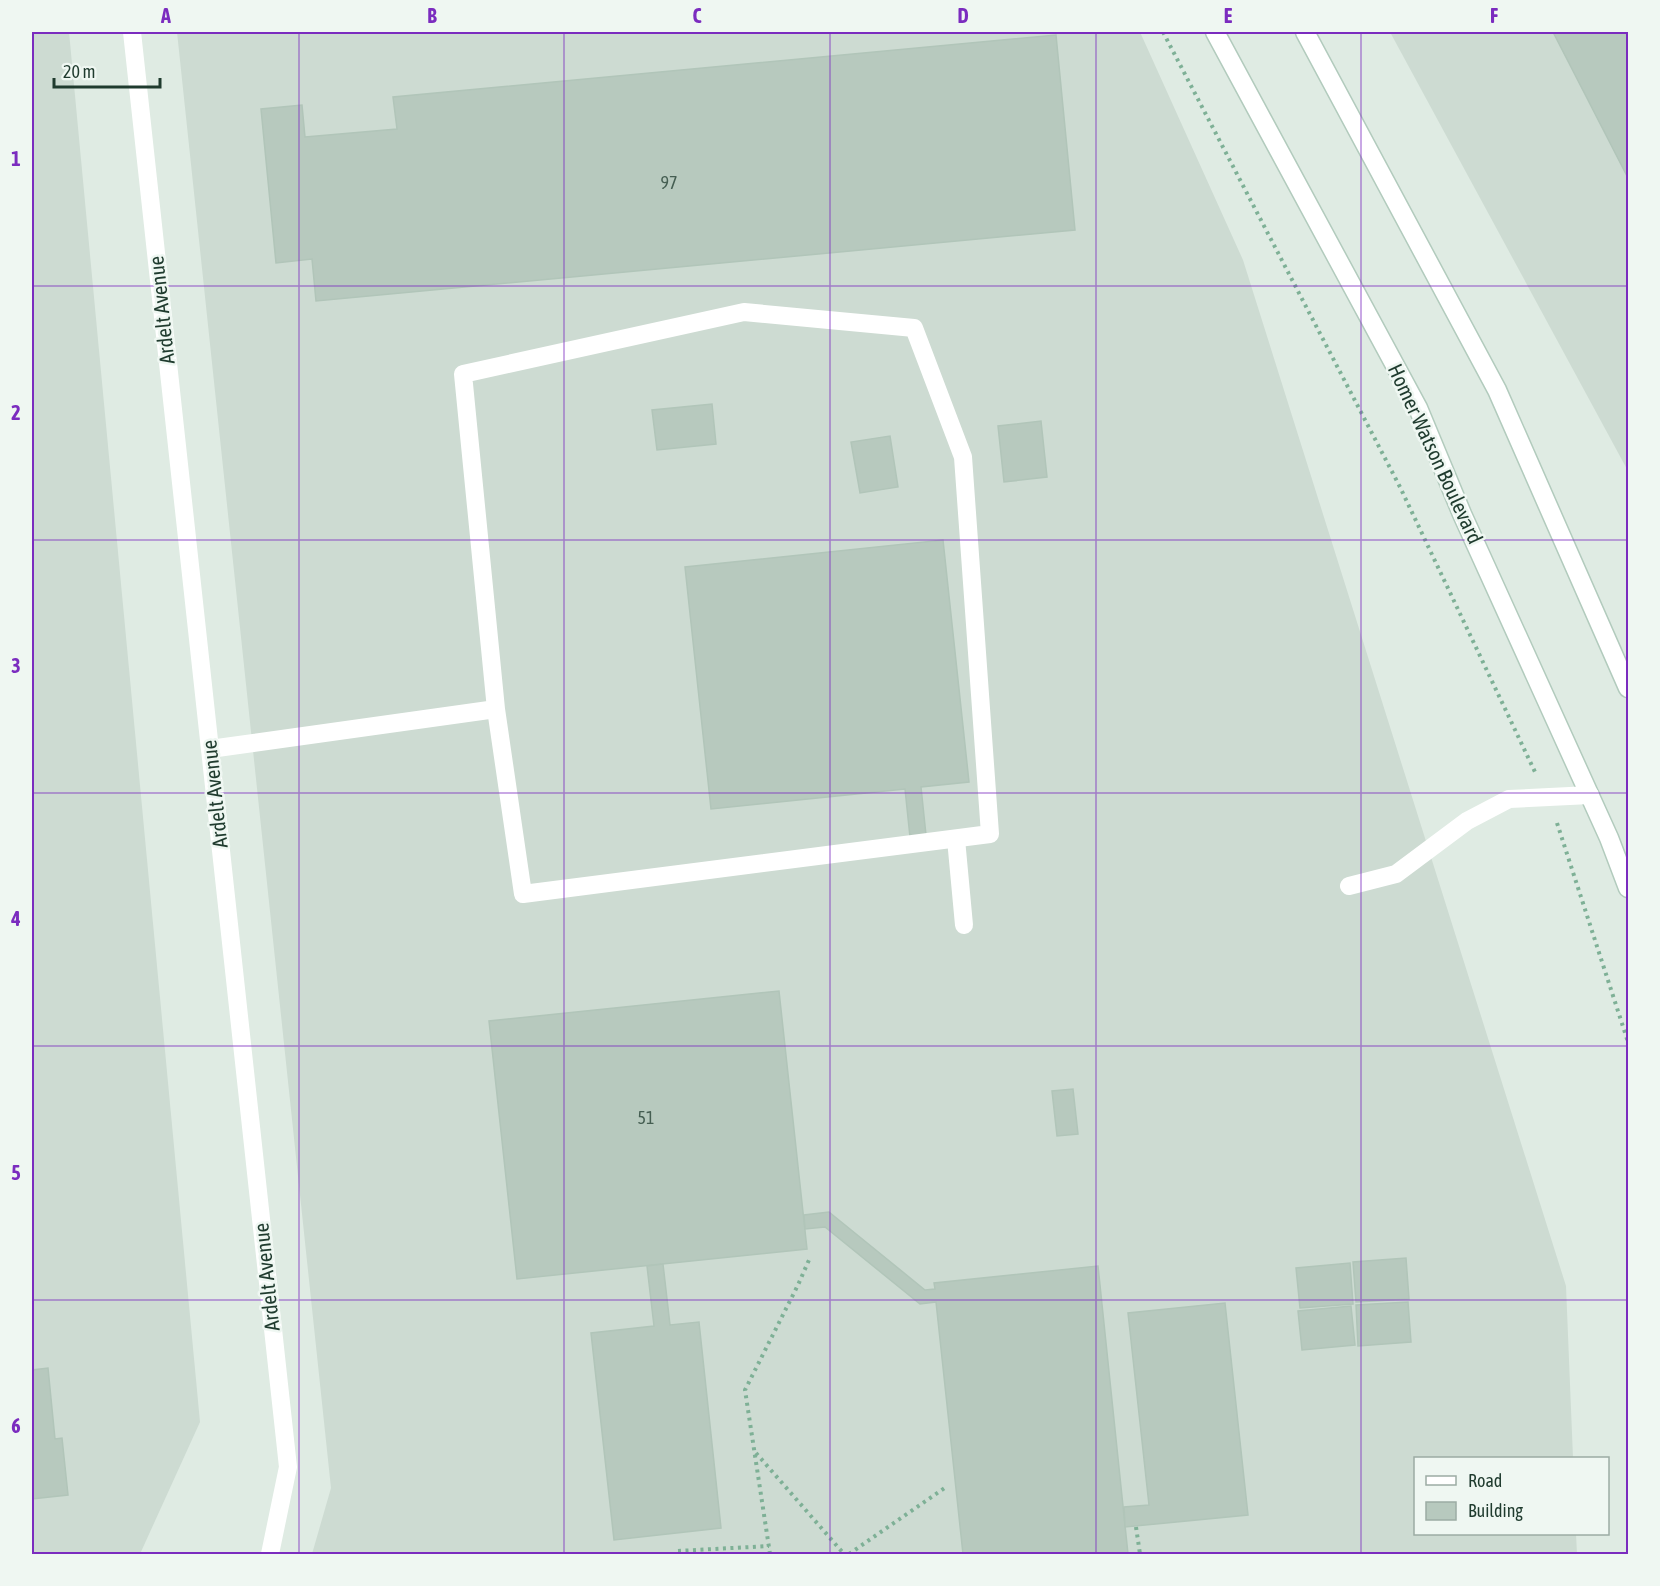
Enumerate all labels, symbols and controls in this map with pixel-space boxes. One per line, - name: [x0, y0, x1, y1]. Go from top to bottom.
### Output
- text: A: [160, 4, 171, 27]
- text: B: [427, 4, 437, 27]
- text: C: [693, 4, 702, 27]
- text: D: [957, 4, 969, 27]
- text: E: [1224, 4, 1233, 27]
- text: F: [1490, 4, 1498, 27]
- scale bar: [54, 51, 160, 89]
- text: 20 m: [63, 61, 95, 82]
- text: 1: [11, 147, 21, 170]
- house number: 97: [661, 172, 677, 193]
- street label: Ardelt Avenue: [143, 255, 179, 365]
- street label: Homer Watson Boulevard: [1384, 360, 1488, 547]
- text: 2: [11, 401, 21, 424]
- text: 3: [11, 654, 21, 677]
- street label: Ardelt Avenue: [196, 739, 232, 849]
- text: 4: [10, 907, 21, 930]
- house number: 51: [638, 1107, 654, 1128]
- text: 5: [11, 1161, 21, 1184]
- street label: Ardelt Avenue: [248, 1222, 284, 1332]
- text: 6: [11, 1414, 21, 1437]
- legend: [1414, 1457, 1609, 1535]
- text: Road: [1468, 1470, 1502, 1491]
- text: Building: [1468, 1500, 1523, 1521]

